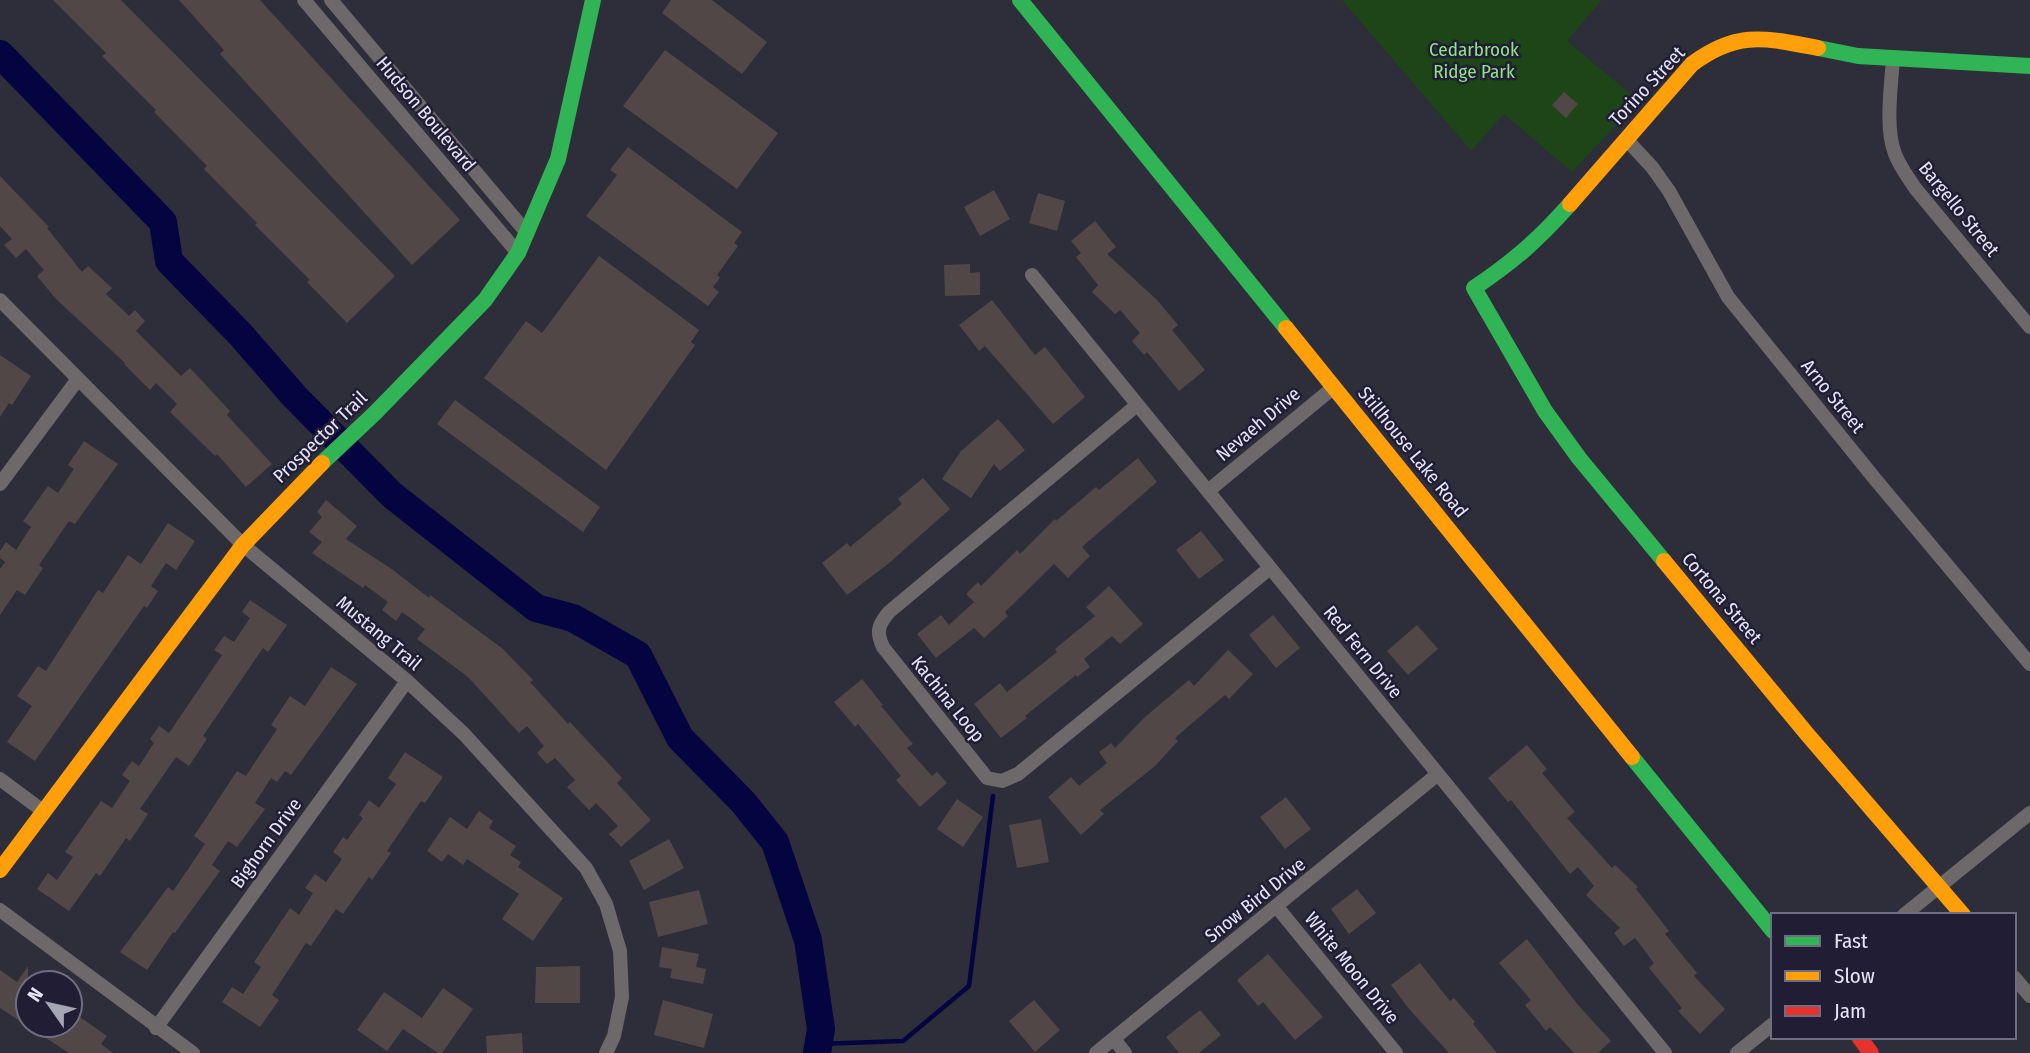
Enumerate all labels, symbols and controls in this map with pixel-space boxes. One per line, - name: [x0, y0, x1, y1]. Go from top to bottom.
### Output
- park label: Cedarbrook Ridge Park: [1429, 38, 1519, 83]
- street label: Torino Street: [1604, 41, 1690, 131]
- street label: Hudson Boulevard: [371, 52, 481, 176]
- street label: Bargello Street: [1914, 157, 2005, 262]
- street label: Arno Street: [1796, 355, 1870, 438]
- street label: Nevaeh Drive: [1211, 382, 1305, 466]
- street label: Stillhouse Lake Road: [1353, 382, 1473, 522]
- street label: Prospector Trail: [268, 386, 372, 488]
- street label: Cortona Street: [1677, 548, 1767, 649]
- street label: Mustang Trail: [332, 591, 426, 675]
- street label: Red Fern Drive: [1319, 601, 1407, 703]
- street label: Kachina Loop: [906, 651, 990, 747]
- street label: Bighorn Drive: [226, 794, 306, 892]
- street label: Snow Bird Drive: [1200, 853, 1310, 947]
- street label: White Moon Drive: [1300, 908, 1404, 1028]
- legend: [1771, 913, 2016, 1039]
- text: Fast: [1834, 928, 1868, 954]
- text: Slow: [1834, 963, 1875, 989]
- north arrow: [14, 969, 84, 1039]
- text: N: [23, 984, 48, 1006]
- text: Jam: [1834, 998, 1866, 1024]

